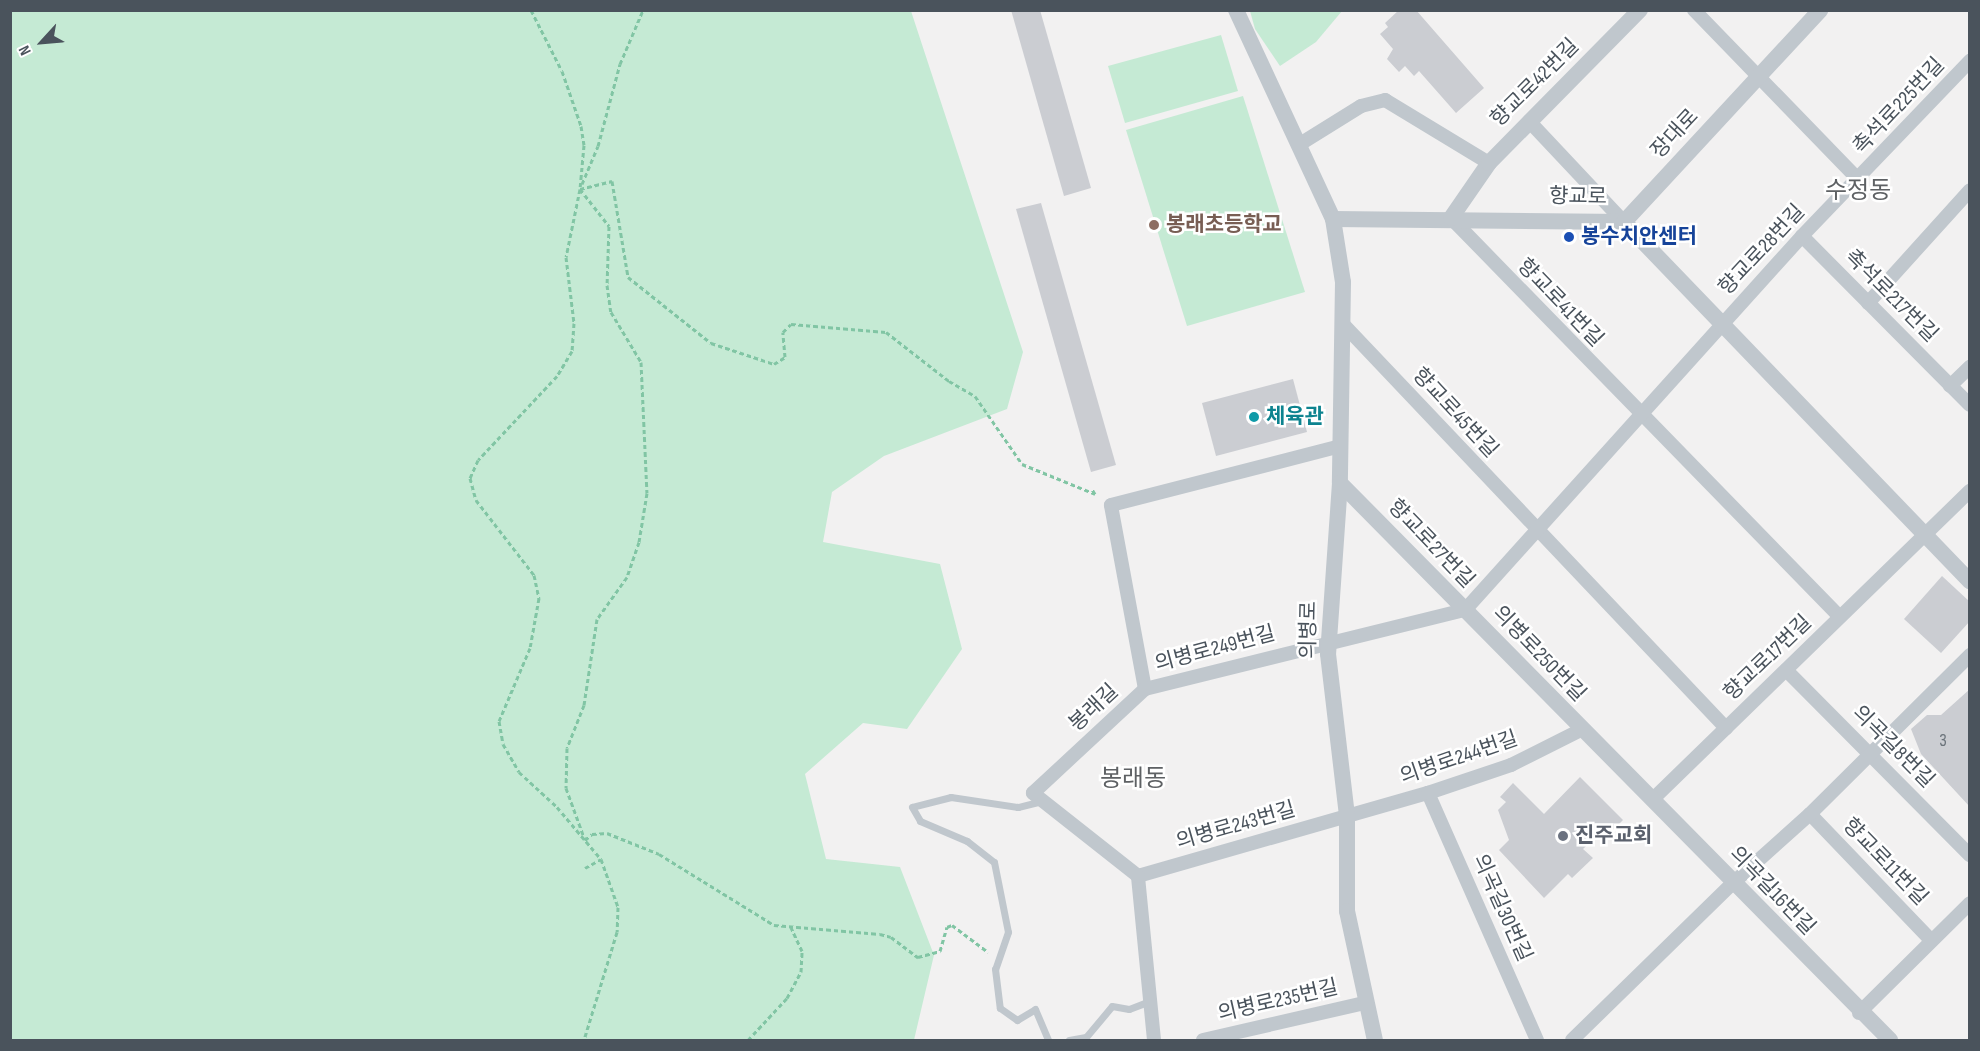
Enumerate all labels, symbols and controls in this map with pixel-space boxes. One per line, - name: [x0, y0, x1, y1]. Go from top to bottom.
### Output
- north arrow: [12, 12, 72, 72]
- street label: 향교로42번길: [1486, 34, 1584, 132]
- text: N: [15, 42, 36, 58]
- street label: 촉석로225번길: [1848, 53, 1950, 159]
- street label: 장대로: [1646, 104, 1704, 164]
- district label: 수정동: [1825, 177, 1891, 205]
- street label: 향교로: [1549, 184, 1607, 210]
- street label: 향교로28번길: [1714, 200, 1810, 300]
- place label: 봉래초등학교: [1166, 212, 1282, 238]
- marker: 봉래초등학교: [1147, 218, 1161, 232]
- place label: 봉수치안센터: [1581, 224, 1697, 250]
- marker: 봉수치안센터: [1562, 230, 1576, 244]
- street label: 촉석로217번길: [1839, 244, 1943, 348]
- street label: 향교로41번길: [1512, 254, 1608, 352]
- street label: 향교로45번길: [1407, 363, 1503, 463]
- place label: 체육관: [1266, 404, 1324, 430]
- marker: 체육관: [1247, 410, 1261, 424]
- street label: 향교로27번길: [1382, 494, 1480, 594]
- street label: 의병로: [1296, 601, 1322, 659]
- street label: 의병로250번길: [1487, 601, 1591, 707]
- street label: 향교로17번길: [1719, 610, 1817, 706]
- street label: 의병로249번길: [1152, 621, 1278, 677]
- street label: 봉래길: [1064, 679, 1124, 737]
- street label: 의곡길8번길: [1847, 701, 1939, 793]
- street label: 의병로244번길: [1397, 726, 1521, 790]
- house number: 3: [1939, 730, 1947, 752]
- district label: 봉래동: [1100, 765, 1166, 793]
- street label: 의병로243번길: [1174, 797, 1298, 855]
- street label: 향교로11번길: [1837, 813, 1933, 911]
- place label: 진주교회: [1575, 823, 1652, 849]
- marker: 진주교회: [1556, 829, 1570, 843]
- street label: 의곡길16번길: [1724, 842, 1820, 940]
- street label: 의곡길30번길: [1467, 850, 1537, 966]
- street label: 의병로235번길: [1215, 975, 1341, 1027]

